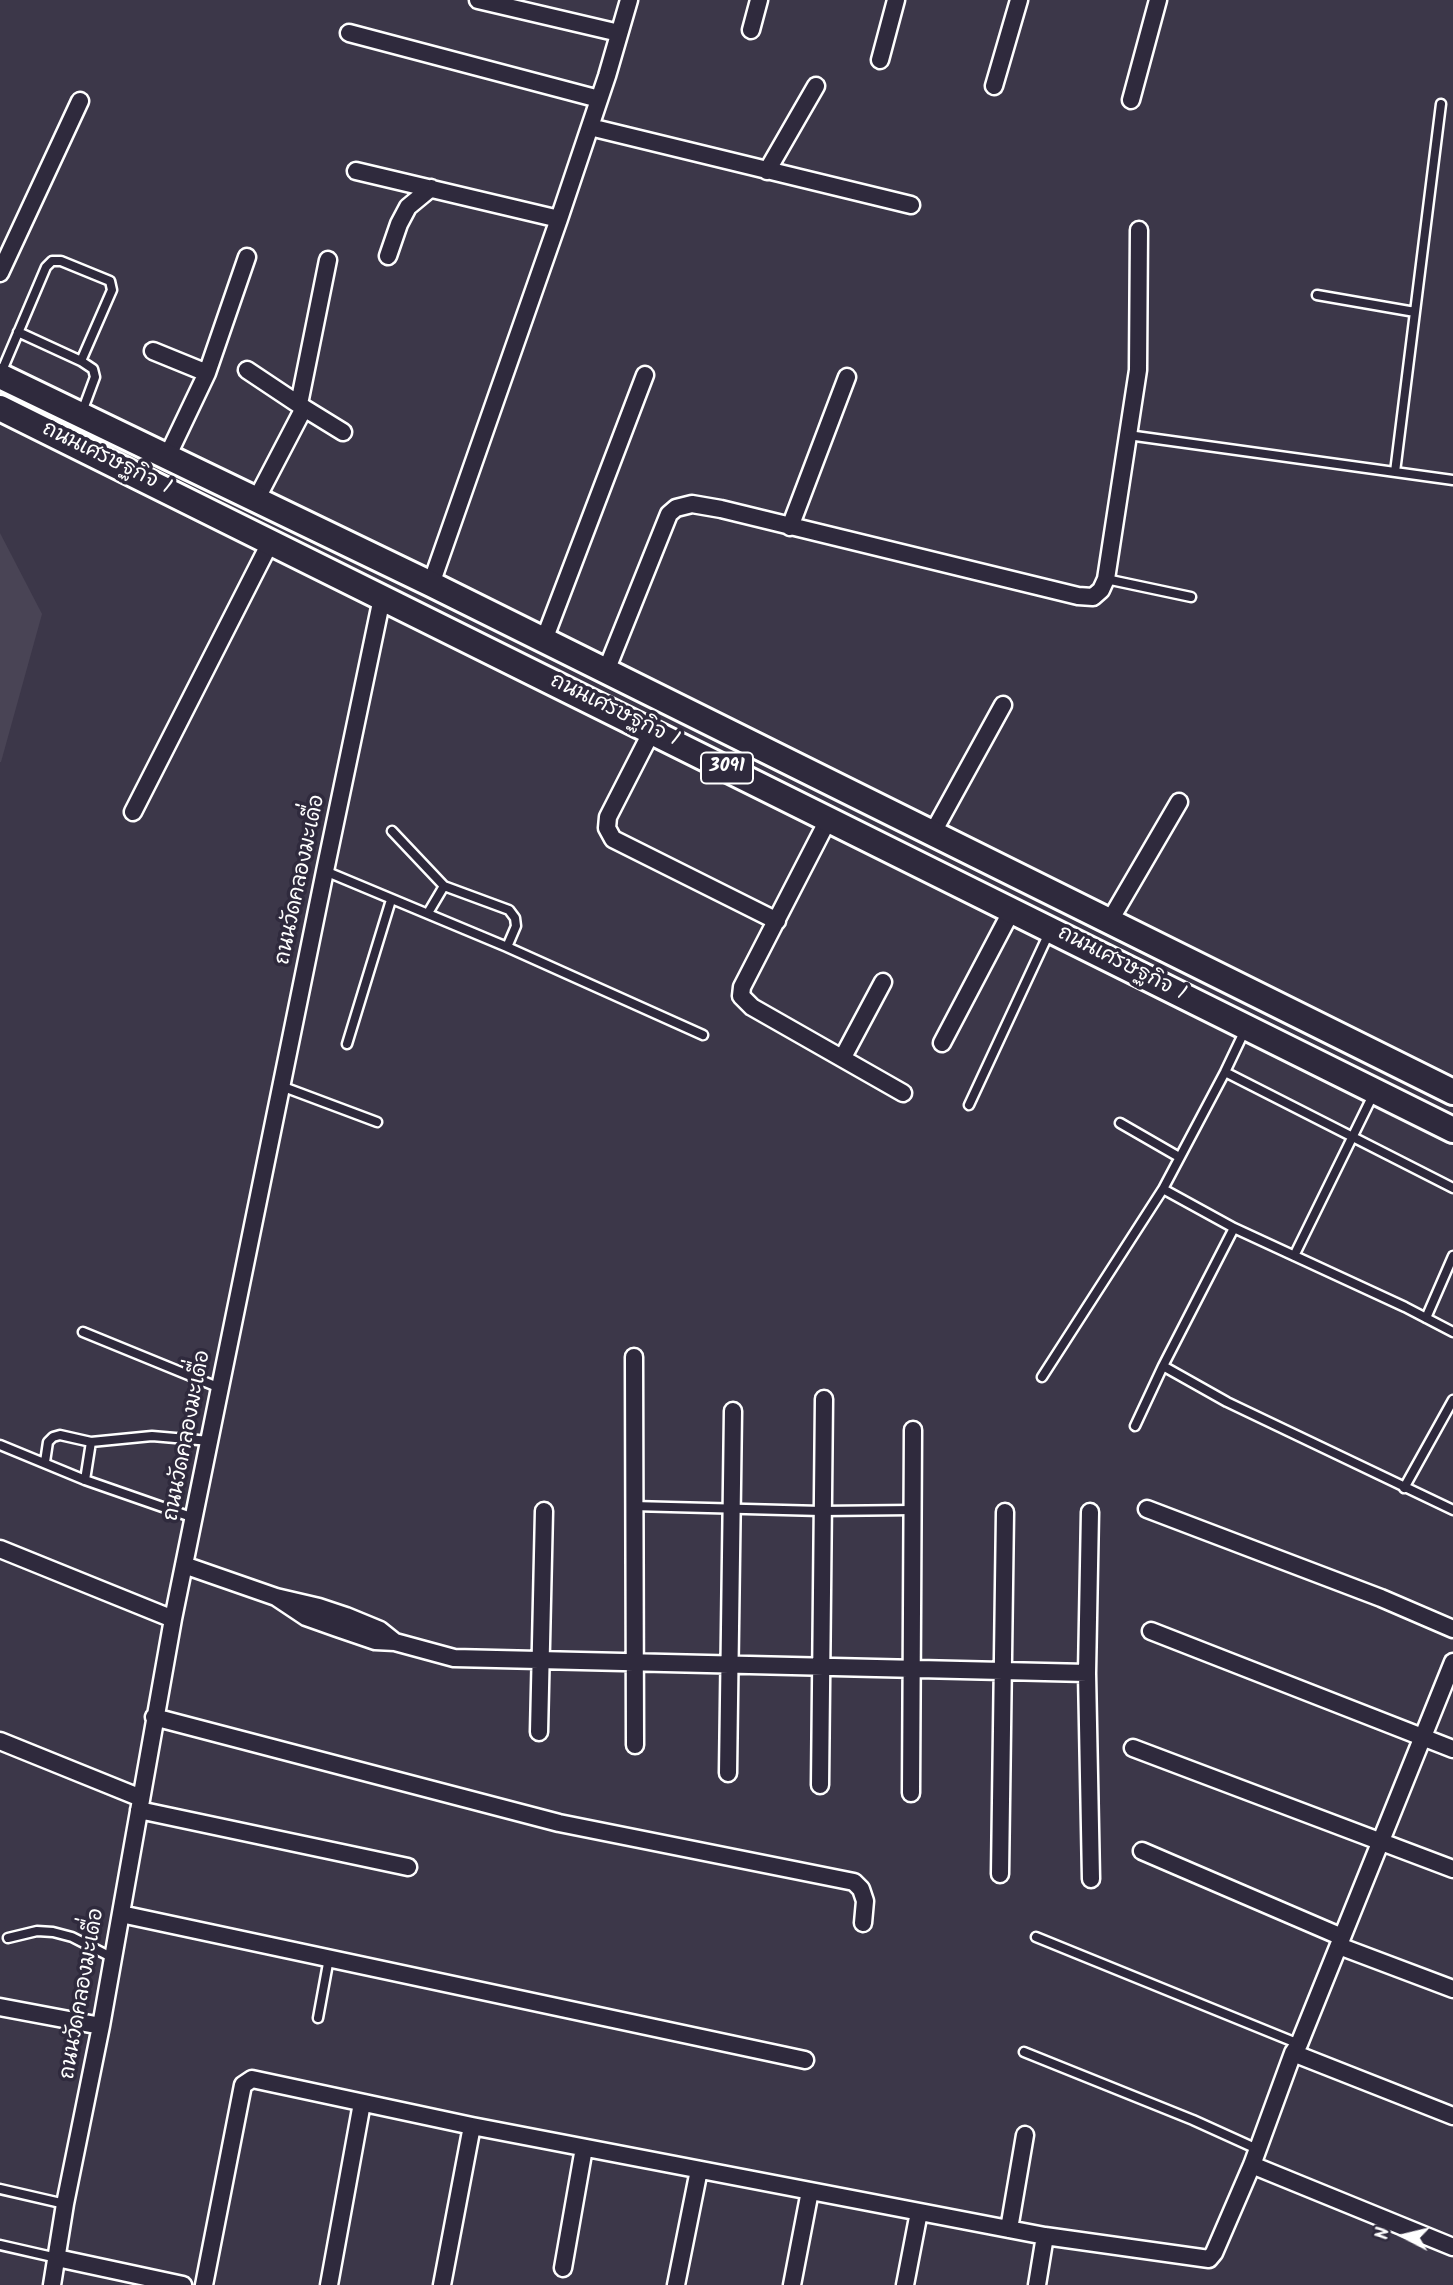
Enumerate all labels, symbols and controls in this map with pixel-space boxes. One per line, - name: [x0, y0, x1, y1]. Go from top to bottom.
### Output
- street label: ถนนเศรษฐกิจ 1: [37, 418, 175, 502]
- street label: ถนนเศรษฐกิจ 1: [545, 670, 683, 754]
- road number: 3091: [701, 752, 753, 783]
- street label: ถนนวัดคลองมะเดื่อ: [272, 793, 332, 967]
- street label: ถนนเศรษฐกิจ 1: [1053, 922, 1189, 1008]
- street label: ถนนวัดคลองมะเดื่อ: [160, 1349, 218, 1523]
- street label: ถนนวัดคลองมะเดื่อ: [57, 1907, 111, 2081]
- north arrow: [1369, 2201, 1439, 2271]
- text: N: [1368, 2226, 1399, 2241]

